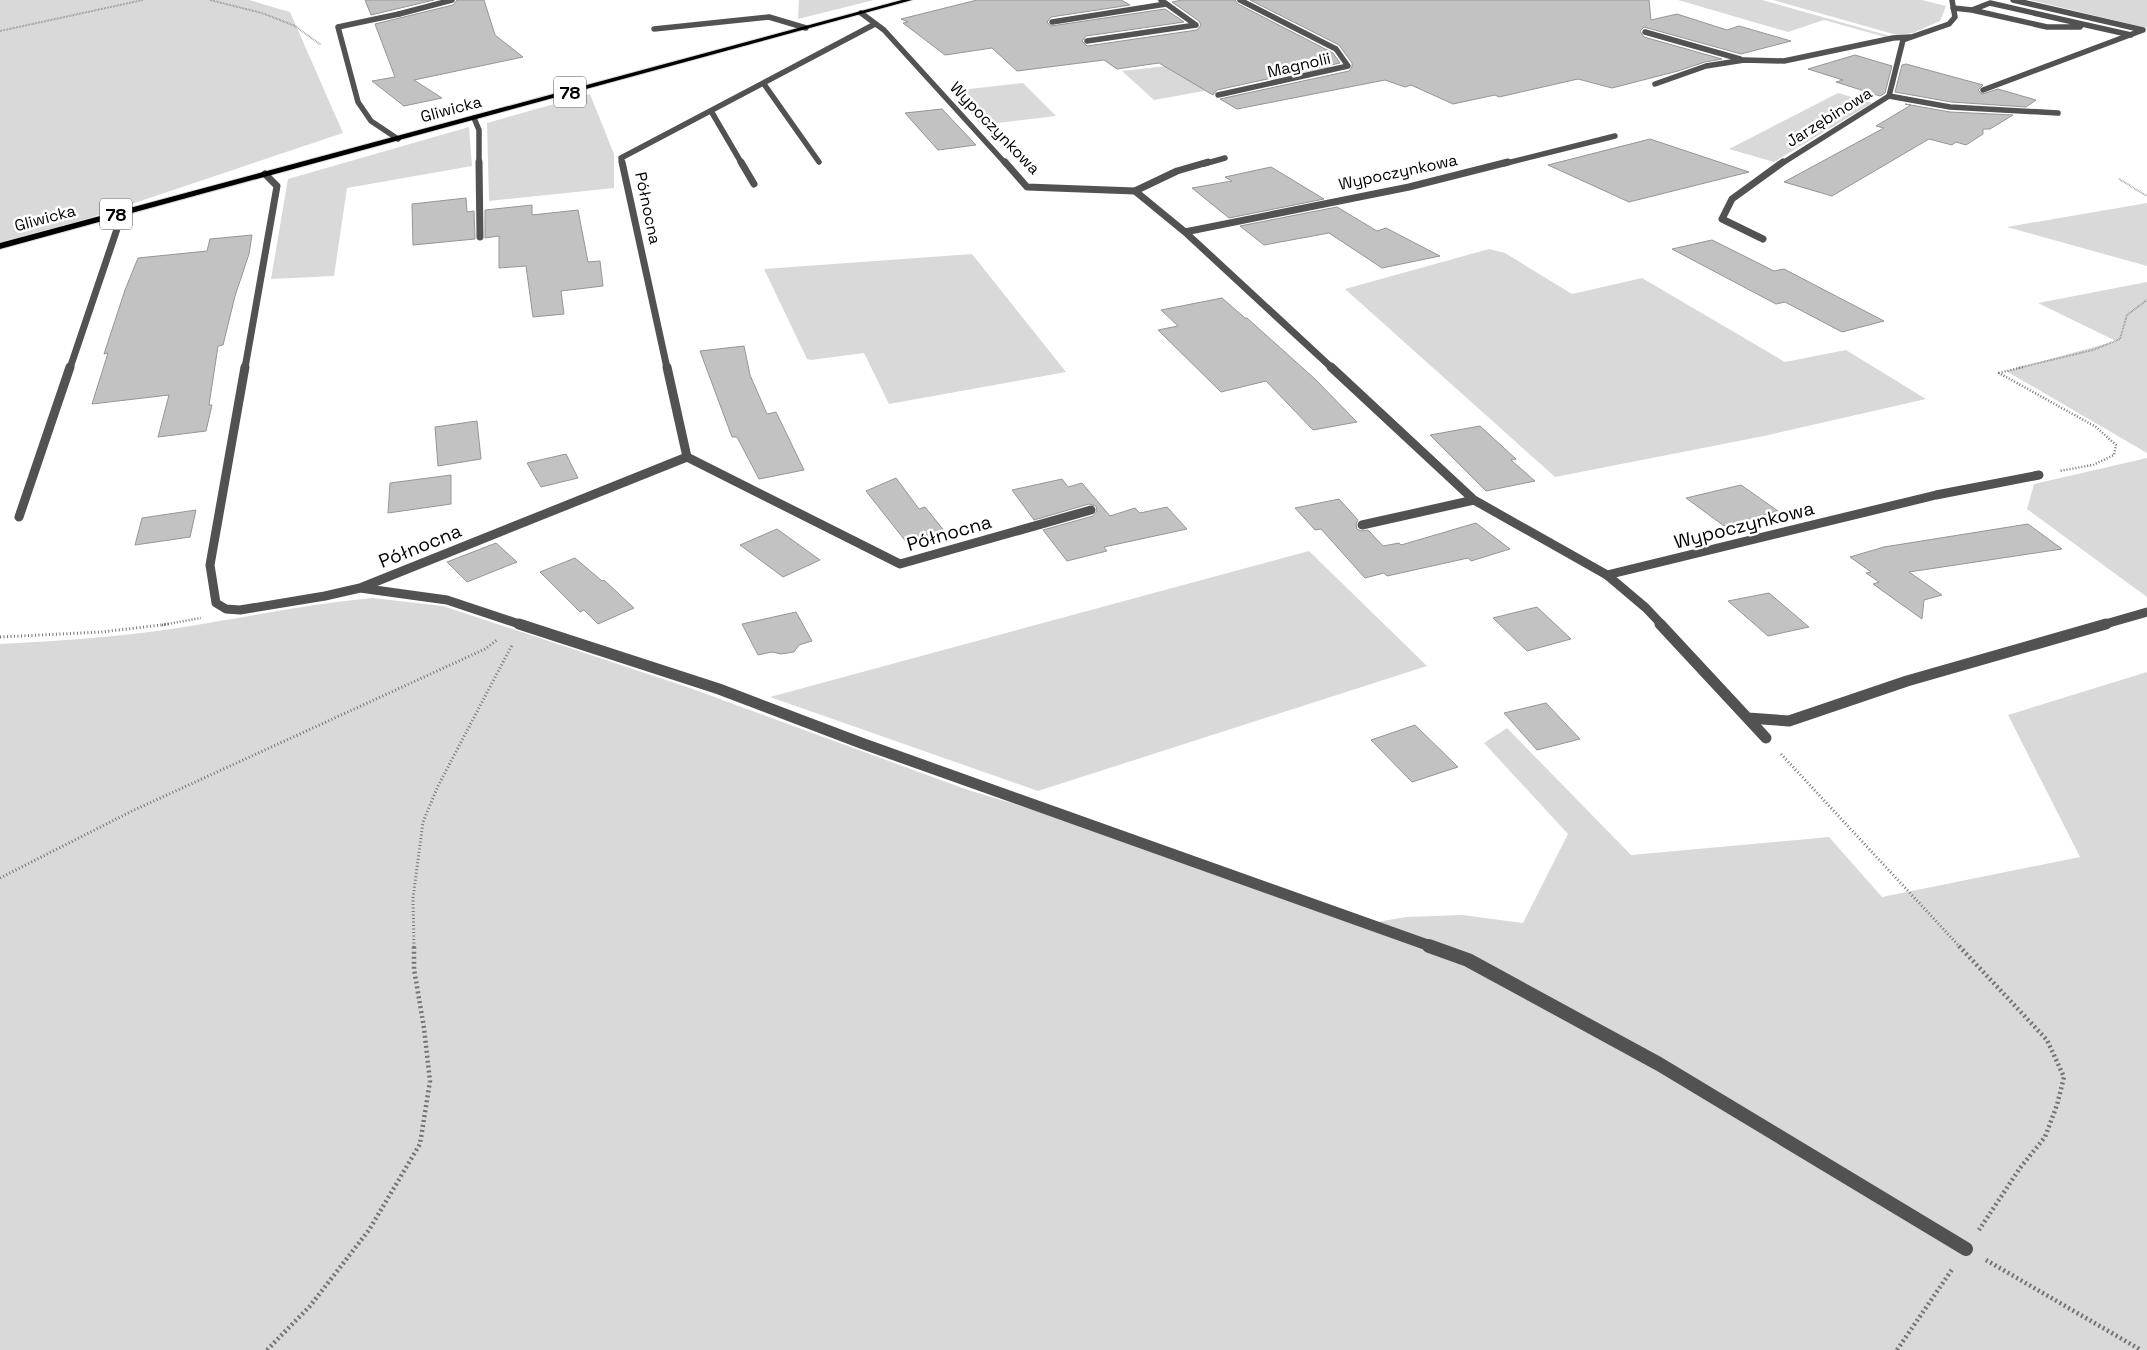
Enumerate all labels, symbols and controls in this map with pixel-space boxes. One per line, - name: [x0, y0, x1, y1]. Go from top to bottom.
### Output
- street label: Magnolii: [1265, 48, 1333, 82]
- road number: 78: [554, 76, 586, 108]
- street label: Wypoczynkowa: [945, 77, 1045, 179]
- street label: Jarzębinowa: [1782, 82, 1876, 152]
- street label: Gliwicka: [418, 91, 484, 127]
- street label: Wypoczynkowa: [1337, 149, 1459, 195]
- street label: Północna: [630, 170, 666, 246]
- road number: 78: [100, 198, 132, 230]
- street label: Gliwicka: [12, 200, 78, 236]
- street label: Wypoczynkowa: [1671, 495, 1817, 555]
- street label: Północna: [904, 509, 994, 557]
- street label: Północna: [375, 518, 465, 574]

